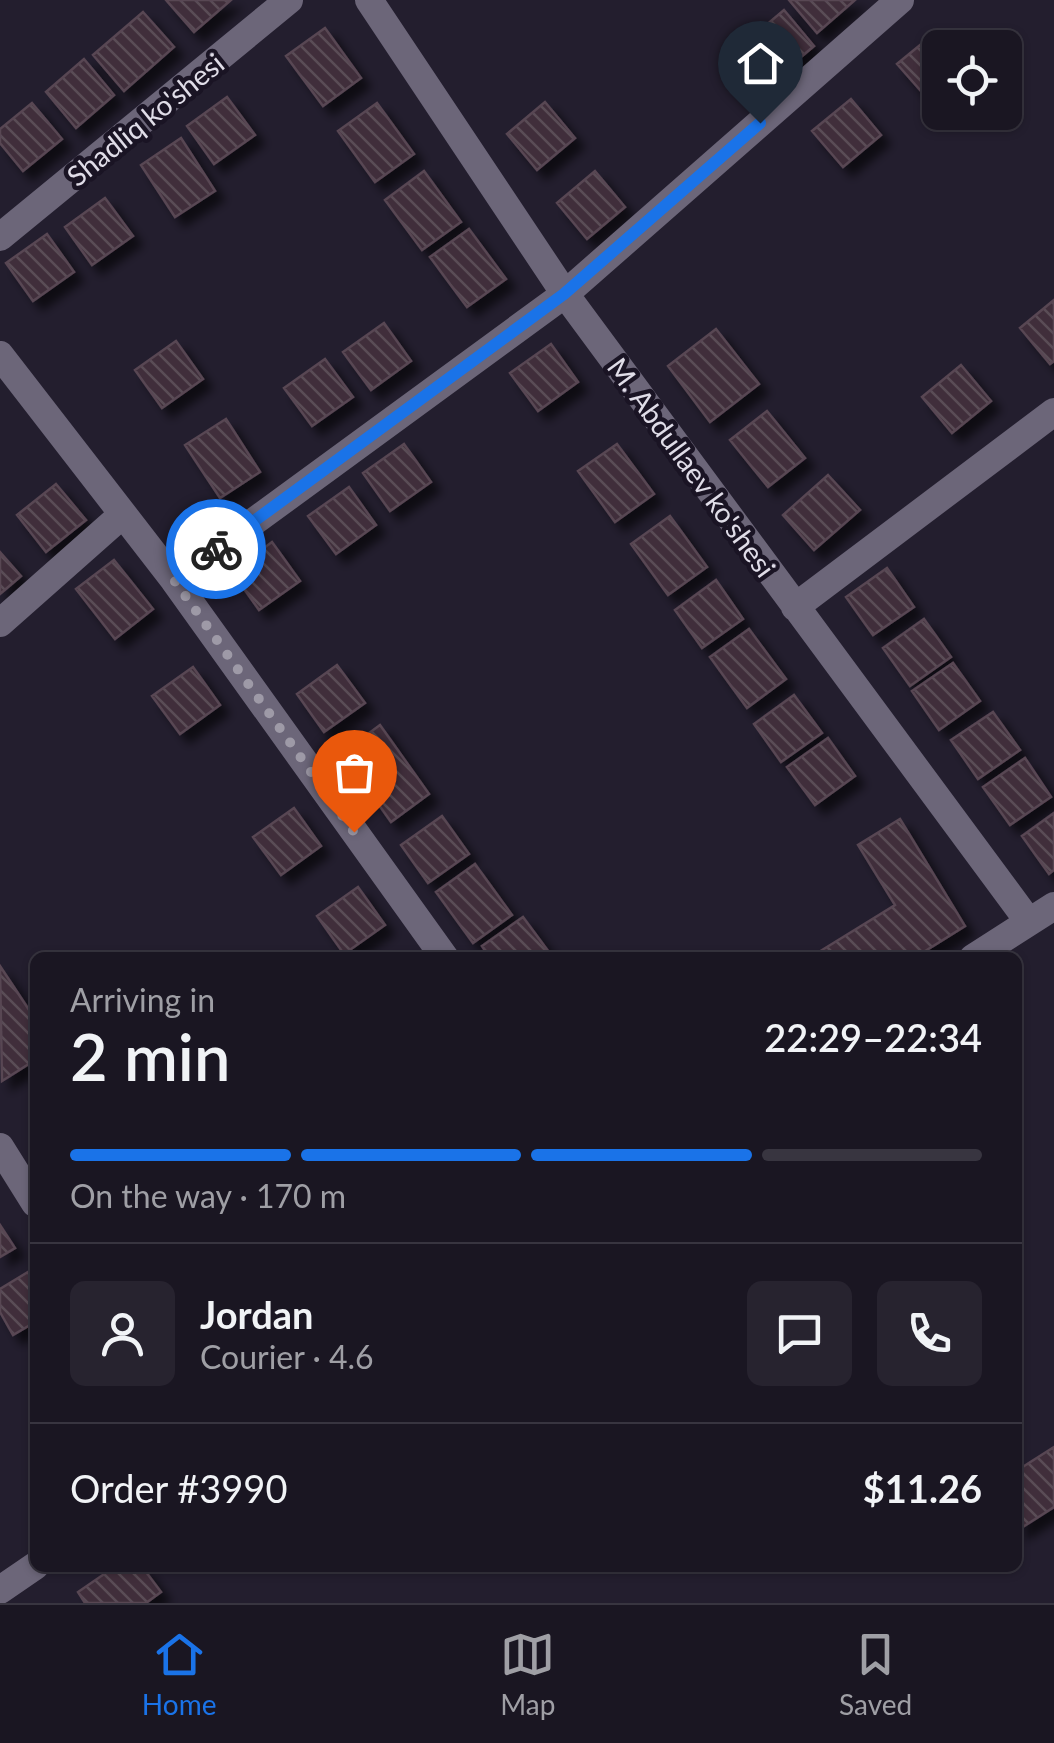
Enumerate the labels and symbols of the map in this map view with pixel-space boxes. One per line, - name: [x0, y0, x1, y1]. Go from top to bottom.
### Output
- pin: [718, 21, 803, 124]
- street label: Shadliq ko'shesi: [60, 45, 230, 193]
- street label: M. Abdullaev ko'shesi: [601, 351, 783, 583]
- courier: [166, 499, 266, 599]
- pin: [312, 730, 397, 833]

